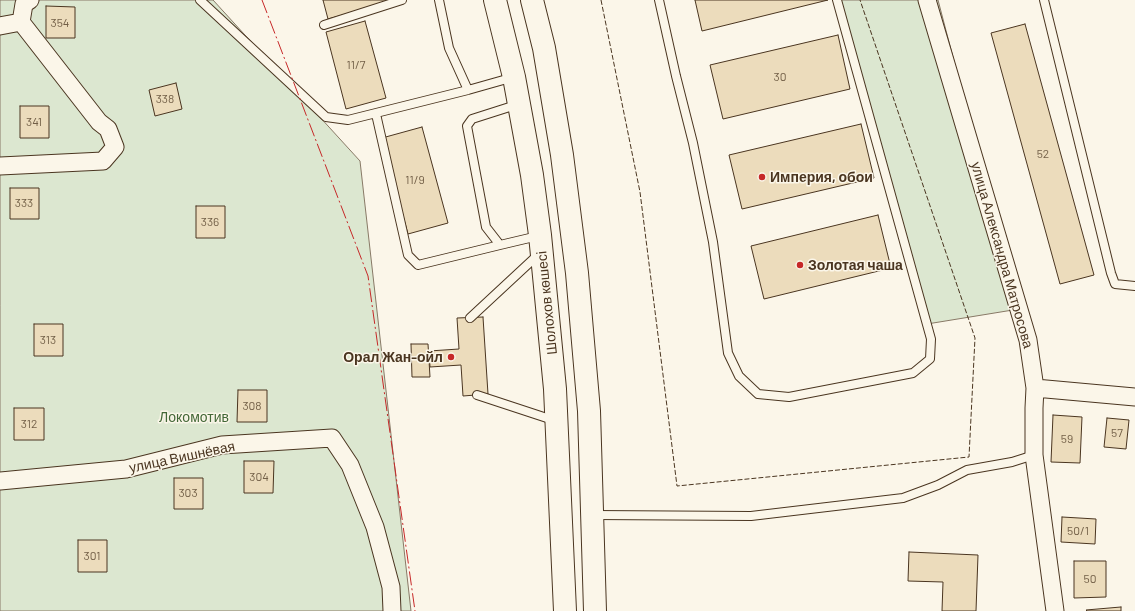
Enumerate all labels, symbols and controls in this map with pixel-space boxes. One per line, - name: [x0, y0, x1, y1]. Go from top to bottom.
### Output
- house number: 354: [51, 16, 69, 30]
- house number: 11/7: [347, 58, 365, 72]
- house number: 30: [774, 70, 786, 84]
- house number: 338: [156, 92, 174, 106]
- house number: 341: [26, 115, 42, 129]
- house number: 52: [1037, 147, 1049, 161]
- street label: улица Александра Матросова: [967, 160, 1037, 350]
- place label: Империя, обои: [770, 169, 873, 185]
- marker: Империя, обои: [757, 172, 767, 182]
- house number: 11/9: [405, 173, 425, 187]
- house number: 333: [15, 196, 33, 210]
- house number: 336: [201, 215, 219, 229]
- street label: Шолохов көшесі: [533, 250, 561, 356]
- place label: Золотая чаша: [808, 257, 903, 273]
- marker: Золотая чаша: [795, 260, 805, 270]
- house number: 313: [40, 333, 56, 347]
- place label: Орал Жан-ойл: [343, 349, 443, 365]
- marker: Орал Жан-ойл: [446, 352, 456, 362]
- house number: 308: [242, 399, 262, 413]
- park label: Локомотив: [159, 409, 229, 425]
- house number: 312: [21, 417, 37, 431]
- house number: 57: [1111, 426, 1123, 440]
- house number: 59: [1061, 432, 1073, 446]
- street label: улица Вишнёвая: [128, 438, 236, 476]
- house number: 304: [249, 470, 269, 484]
- house number: 303: [178, 486, 198, 500]
- house number: 50/1: [1067, 524, 1089, 538]
- house number: 301: [84, 549, 100, 563]
- house number: 50: [1084, 572, 1096, 586]

